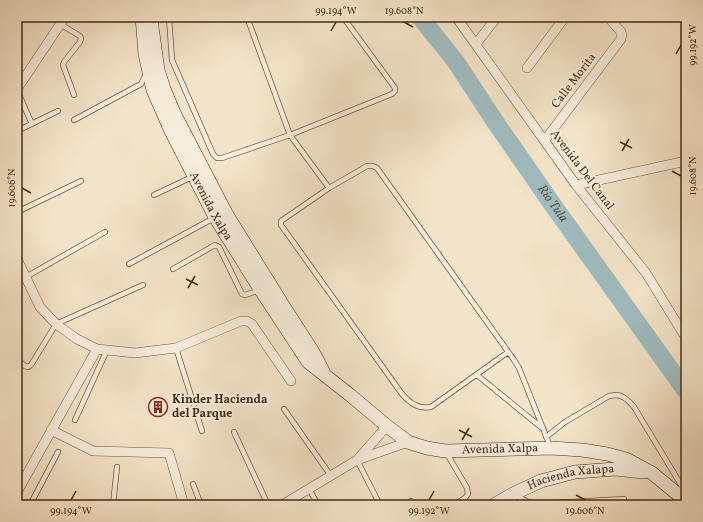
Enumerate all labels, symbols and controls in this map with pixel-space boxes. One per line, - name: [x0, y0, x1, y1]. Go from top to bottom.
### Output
- text: 99.194°W: [315, 4, 357, 18]
- text: 19.608°N: [385, 4, 424, 18]
- text: 99.192°W: [686, 24, 700, 66]
- street label: Calle Morita: [548, 50, 600, 112]
- street label: Avenida Del Canal: [547, 127, 618, 214]
- text: 19.608°N: [686, 156, 700, 195]
- text: 19.606°N: [5, 168, 19, 207]
- street label: Avenida Xalpa: [185, 169, 236, 244]
- water label: Río Tula: [533, 181, 572, 226]
- place label: Kinder Hacienda del Parque: [172, 392, 268, 422]
- building icon: Kinder Hacienda del Parque: [147, 396, 169, 418]
- street label: Avenida Xalpa: [462, 440, 538, 459]
- street label: Hacienda Xalapa: [525, 461, 615, 494]
- text: 99.194°W: [50, 504, 92, 518]
- text: 99.192°W: [408, 504, 450, 518]
- text: 19.606°N: [566, 504, 605, 518]

